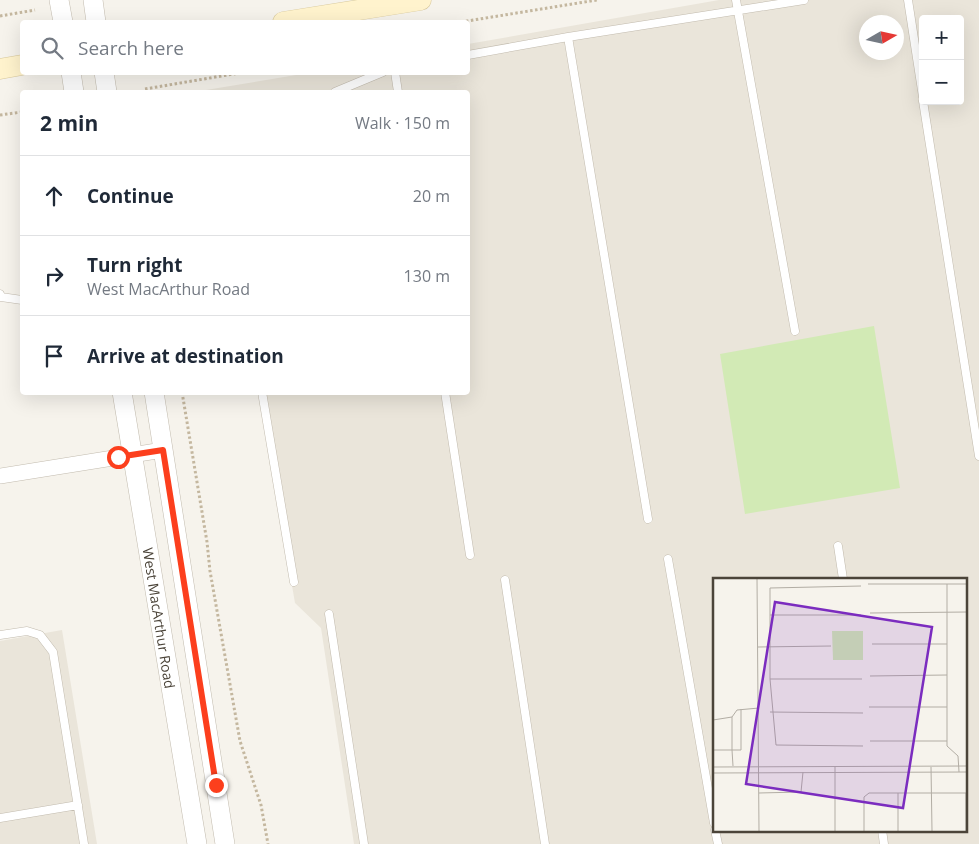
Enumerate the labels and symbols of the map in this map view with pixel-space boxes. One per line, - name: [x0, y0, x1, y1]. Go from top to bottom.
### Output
- north arrow: [859, 15, 904, 60]
- route start: [107, 446, 130, 469]
- street label: West MacArthur Road: [138, 546, 180, 690]
- inset map: [713, 578, 966, 832]
- route end: [205, 774, 228, 797]

